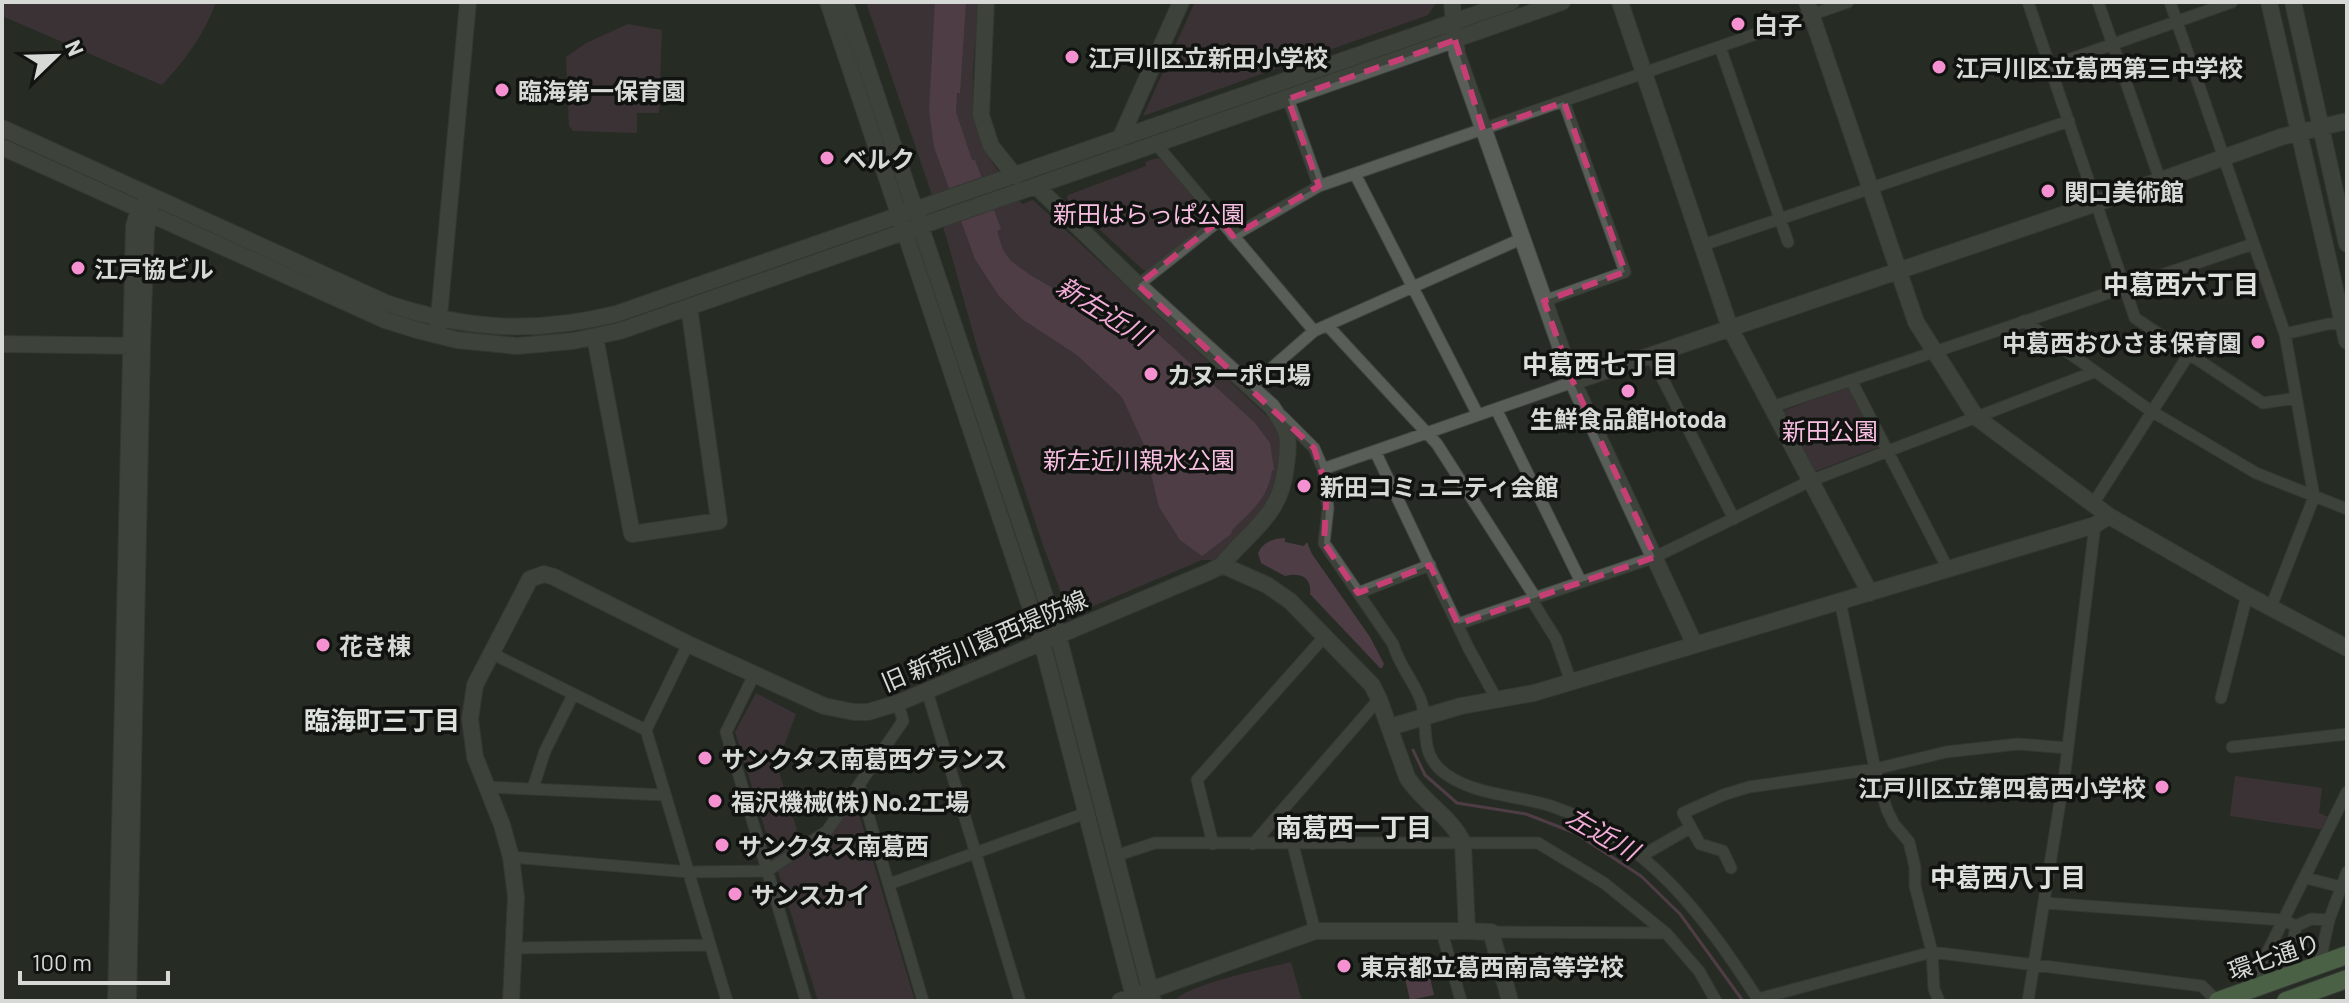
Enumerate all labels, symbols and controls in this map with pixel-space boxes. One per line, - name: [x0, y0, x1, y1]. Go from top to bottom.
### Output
- place label: 白子: [1754, 10, 1802, 39]
- marker: 白子: [1729, 15, 1747, 33]
- north arrow: [16, 16, 96, 96]
- text: N: [61, 36, 90, 60]
- place label: 江戸川区立新田小学校: [1088, 43, 1328, 72]
- marker: 江戸川区立新田小学校: [1063, 48, 1081, 66]
- place label: 江戸川区立葛西第三中学校: [1955, 53, 2243, 82]
- marker: 江戸川区立葛西第三中学校: [1930, 58, 1948, 76]
- place label: 臨海第一保育園: [518, 76, 686, 105]
- marker: 臨海第一保育園: [493, 81, 511, 99]
- place label: ベルク: [843, 144, 915, 173]
- marker: ベルク: [818, 149, 836, 167]
- place label: 関口美術館: [2064, 177, 2184, 206]
- marker: 関口美術館: [2039, 182, 2057, 200]
- park label: 新田はらっぱ公園: [1053, 199, 1245, 228]
- place label: 江戸協ビル: [94, 254, 214, 283]
- marker: 江戸協ビル: [69, 259, 87, 277]
- district label: 中葛西六丁目: [2103, 268, 2259, 299]
- water label: 新左近川: [1052, 269, 1159, 352]
- place label: 中葛西おひさま保育園: [2002, 328, 2242, 357]
- marker: 中葛西おひさま保育園: [2249, 333, 2267, 351]
- district label: 中葛西七丁目: [1522, 348, 1678, 379]
- place label: カヌーポロ場: [1167, 360, 1311, 389]
- marker: カヌーポロ場: [1142, 365, 1160, 383]
- marker: 生鮮食品館Hotoda: [1619, 382, 1637, 400]
- place label: 生鮮食品館Hotoda: [1530, 404, 1726, 433]
- park label: 新田公園: [1782, 416, 1878, 445]
- park label: 新左近川親水公園: [1043, 445, 1235, 474]
- place label: 新田コミュニティ会館: [1320, 472, 1559, 501]
- marker: 新田コミュニティ会館: [1295, 477, 1313, 495]
- street label: 旧 新荒川葛西堤防線: [877, 584, 1091, 696]
- place label: 花き棟: [339, 631, 411, 660]
- marker: 花き棟: [314, 636, 332, 654]
- district label: 臨海町三丁目: [304, 704, 460, 735]
- place label: サンクタス南葛西グランス: [721, 744, 1008, 773]
- marker: サンクタス南葛西グランス: [696, 749, 714, 767]
- place label: 江戸川区立第四葛西小学校: [1858, 773, 2146, 802]
- marker: 江戸川区立第四葛西小学校: [2153, 778, 2171, 796]
- place label: 福沢機械(株) No.2工場: [731, 787, 969, 816]
- marker: 福沢機械(株) No.2工場: [706, 792, 724, 810]
- water label: 左近川: [1561, 800, 1647, 867]
- district label: 南葛西一丁目: [1276, 811, 1432, 842]
- place label: サンクタス南葛西: [738, 831, 929, 860]
- marker: サンクタス南葛西: [713, 836, 731, 854]
- district label: 中葛西八丁目: [1930, 861, 2086, 892]
- place label: サンスカイ: [751, 880, 871, 909]
- marker: サンスカイ: [726, 885, 744, 903]
- street label: 環七通り: [2224, 927, 2324, 985]
- scale bar: [20, 935, 168, 985]
- text: 100 m: [32, 947, 92, 976]
- place label: 東京都立葛西南高等学校: [1360, 952, 1624, 981]
- marker: 東京都立葛西南高等学校: [1335, 957, 1353, 975]

